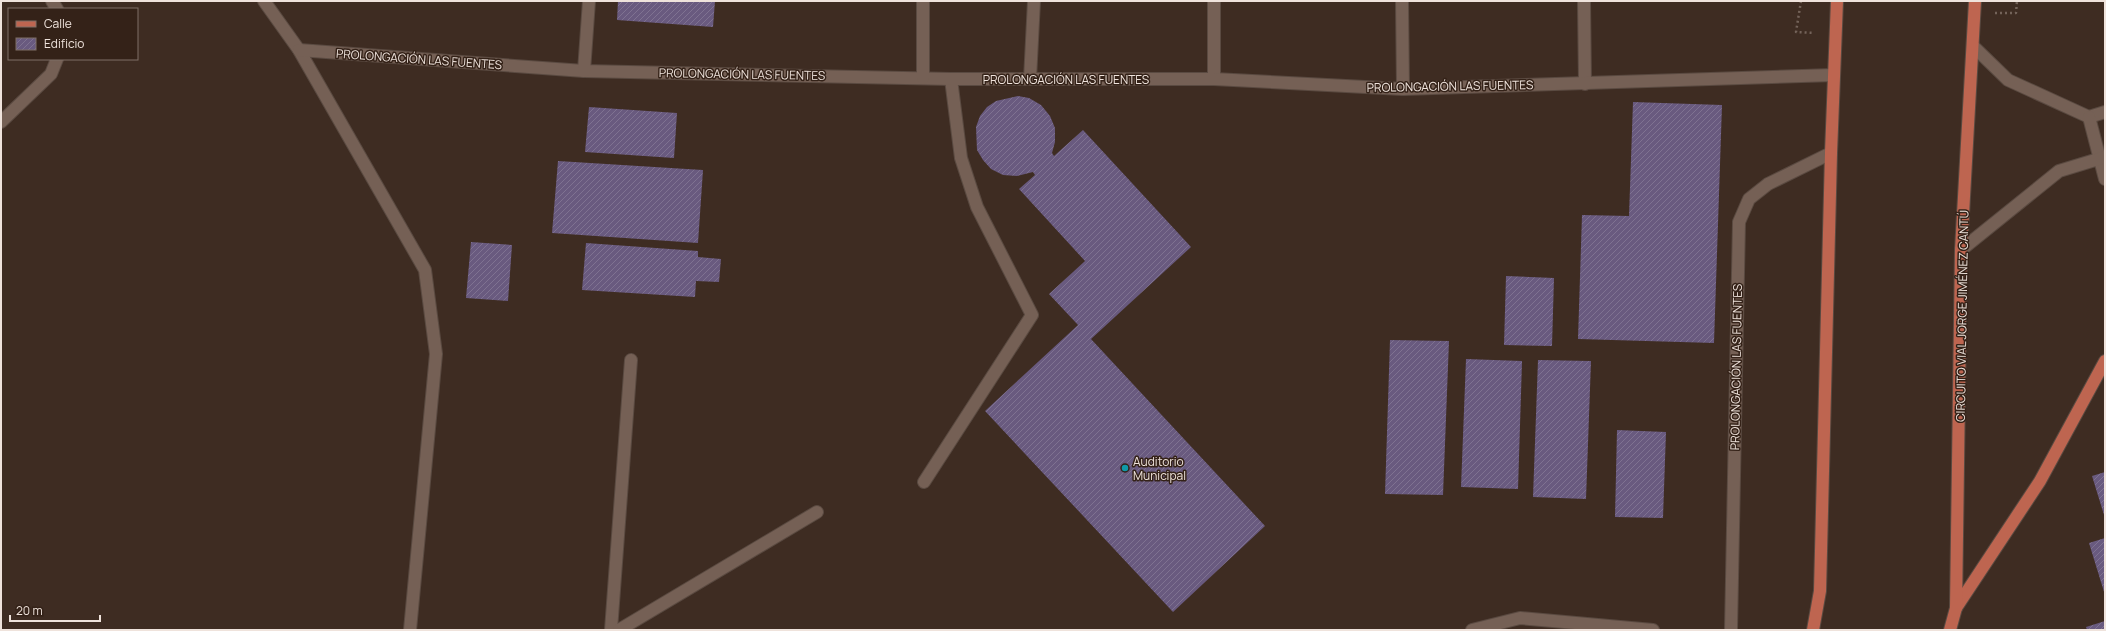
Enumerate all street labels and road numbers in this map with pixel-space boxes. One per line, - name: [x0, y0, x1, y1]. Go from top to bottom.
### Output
- street label: PROLONGACIÓN LAS FUENTES: [335, 45, 503, 73]
- street label: PROLONGACIÓN LAS FUENTES: [659, 64, 825, 84]
- street label: PROLONGACIÓN LAS FUENTES: [983, 71, 1149, 88]
- street label: PROLONGACIÓN LAS FUENTES: [1367, 76, 1533, 96]
- street label: CIRCUITO VIAL JORGE JIMÉNEZ CANTÚ: [1952, 210, 1972, 422]
- street label: PROLONGACIÓN LAS FUENTES: [1726, 284, 1746, 450]

